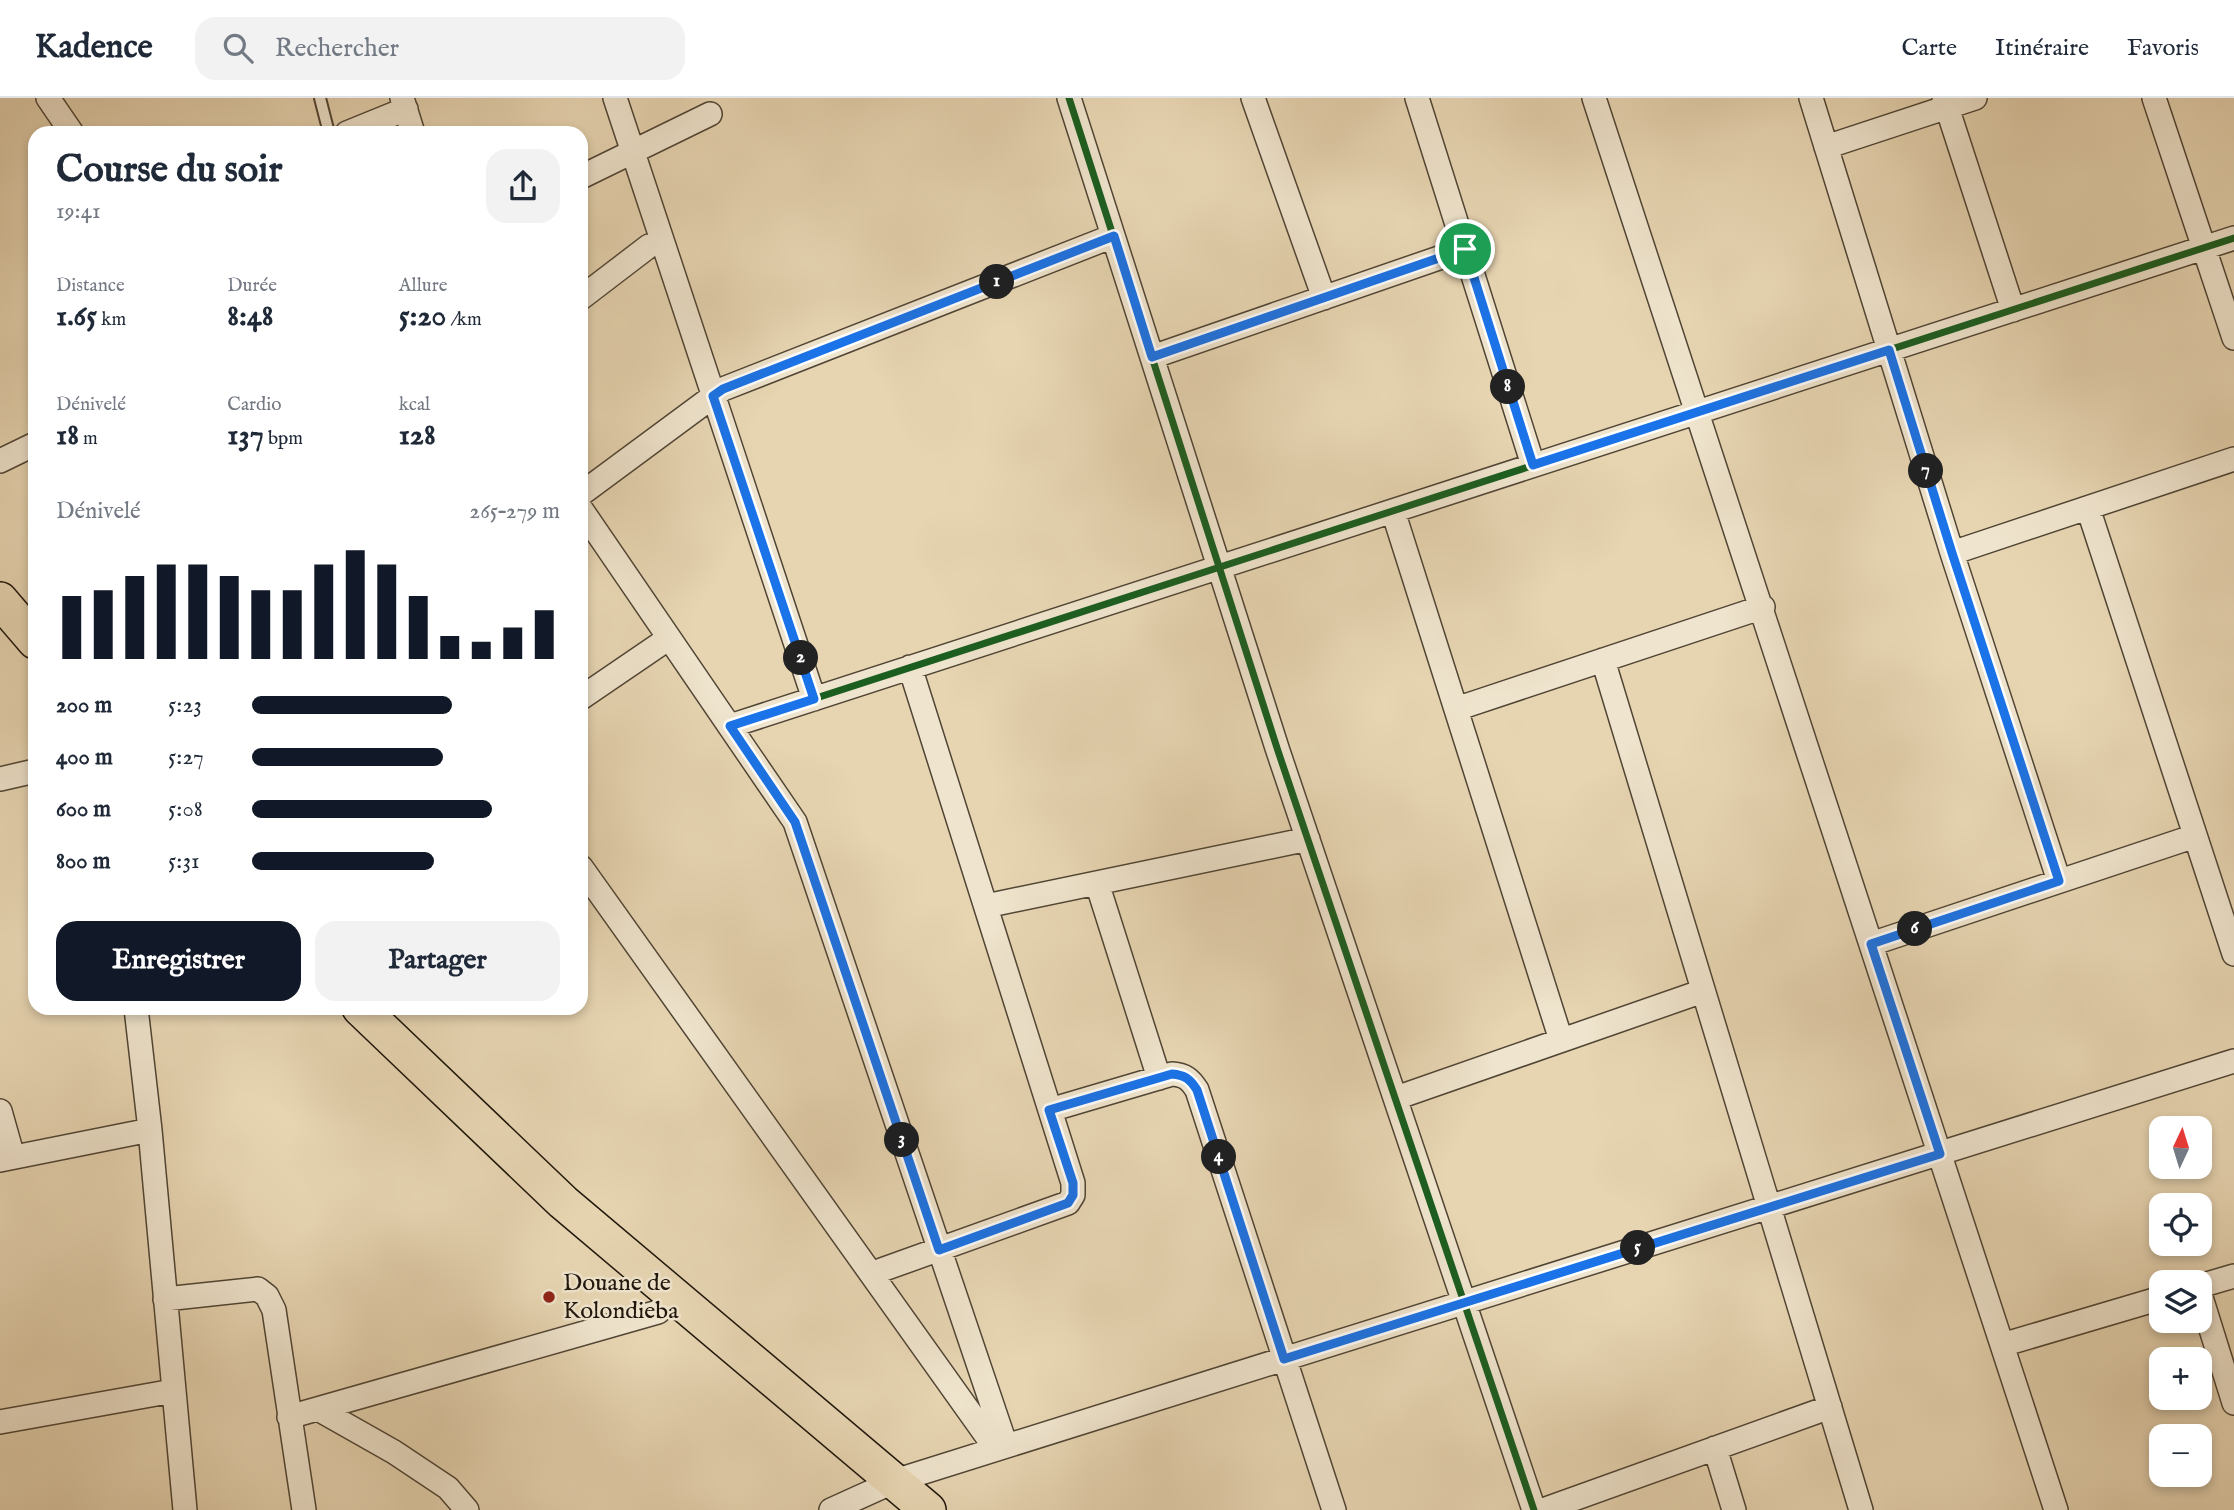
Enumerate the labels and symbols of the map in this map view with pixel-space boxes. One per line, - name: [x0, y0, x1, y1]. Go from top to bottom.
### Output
- pin: [1435, 219, 1495, 279]
- pin: 1: [979, 264, 1014, 300]
- pin: 8: [1490, 370, 1526, 404]
- pin: 7: [1909, 454, 1944, 488]
- pin: 2: [784, 640, 818, 676]
- pin: 6: [1898, 912, 1932, 946]
- north arrow: [2149, 1116, 2212, 1180]
- pin: 3: [884, 1122, 920, 1158]
- pin: 4: [1202, 1140, 1236, 1174]
- pin: 5: [1620, 1230, 1656, 1266]
- place label: Douane de Kolondieba: [563, 1268, 679, 1327]
- marker: Douane de Kolondieba: [541, 1289, 557, 1305]

